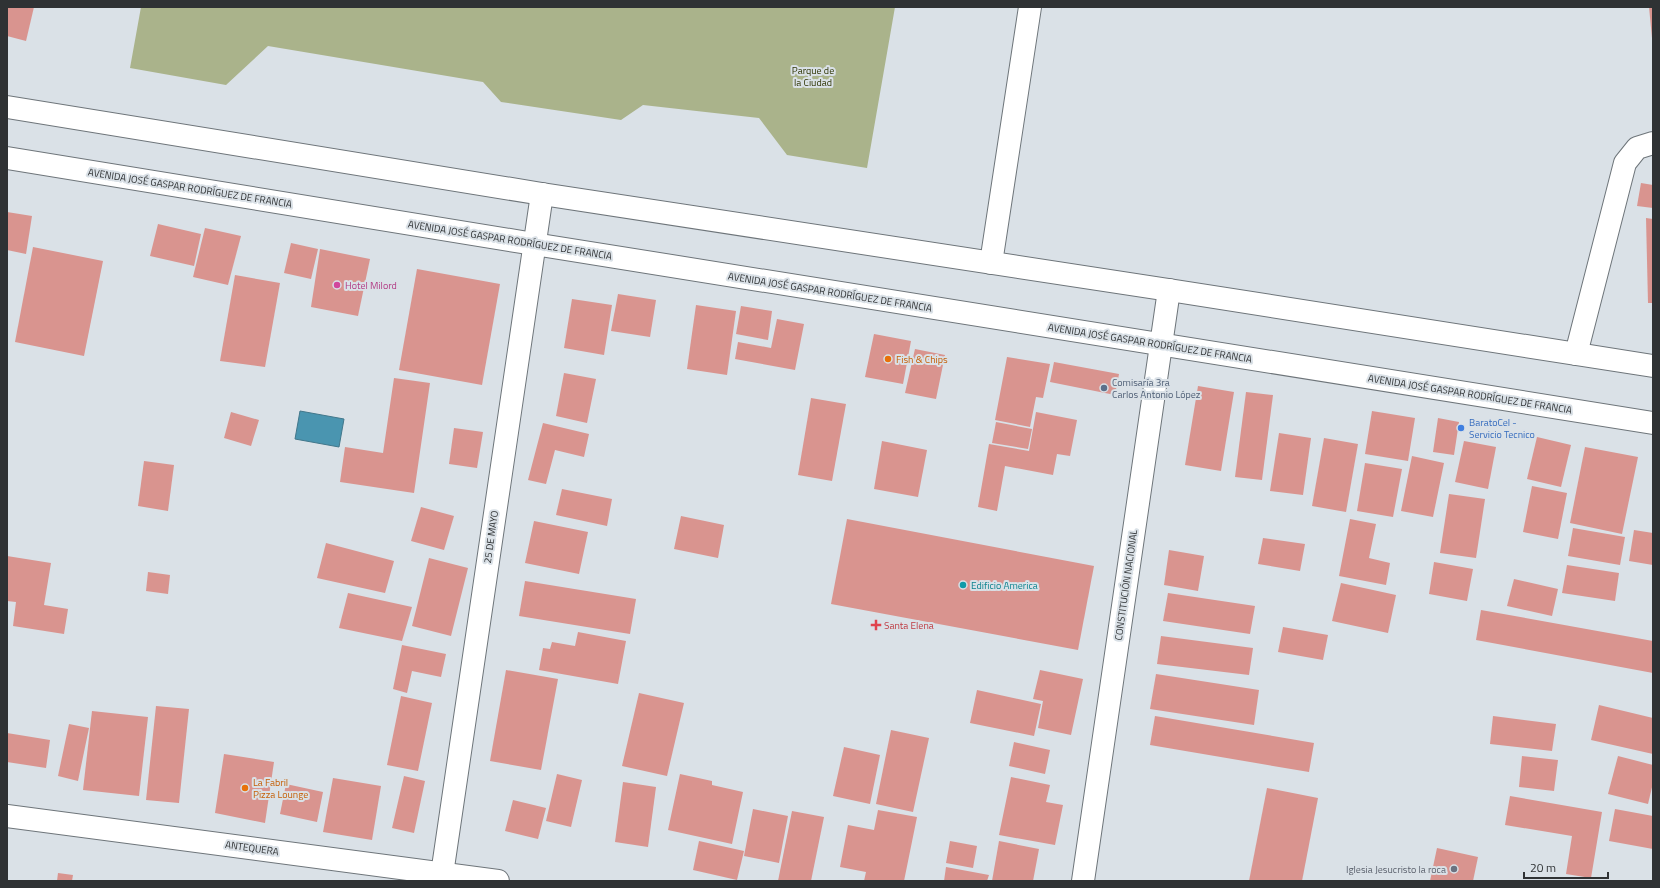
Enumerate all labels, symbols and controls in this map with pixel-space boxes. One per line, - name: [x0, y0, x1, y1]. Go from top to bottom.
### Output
- park label: Parque de la Ciudad: [792, 63, 834, 90]
- street label: AVENIDA JOSÉ GASPAR RODRÍGUEZ DE FRANCIA: [87, 164, 293, 212]
- street label: AVENIDA JOSÉ GASPAR RODRÍGUEZ DE FRANCIA: [407, 216, 613, 264]
- street label: AVENIDA JOSÉ GASPAR RODRÍGUEZ DE FRANCIA: [727, 268, 933, 316]
- place label: Hotel Milord: [345, 278, 397, 293]
- marker: Hotel Milord: [332, 280, 342, 290]
- street label: AVENIDA JOSÉ GASPAR RODRÍGUEZ DE FRANCIA: [1047, 319, 1253, 367]
- place label: Fish & Chips: [896, 352, 948, 367]
- marker: Fish & Chips: [883, 354, 893, 364]
- street label: AVENIDA JOSÉ GASPAR RODRÍGUEZ DE FRANCIA: [1367, 370, 1573, 418]
- place label: Comisaría 3ra Carlos Antonio López: [1112, 375, 1201, 402]
- marker: Comisaría 3ra Carlos Antonio López: [1099, 383, 1109, 393]
- place label: BaratoCel - Servicio Tecnico: [1469, 415, 1535, 442]
- marker: BaratoCel - Servicio Tecnico: [1456, 423, 1466, 433]
- street label: 25 DE MAYO: [480, 509, 502, 564]
- street label: CONSTITUCIÓN NACIONAL: [1111, 528, 1141, 641]
- place label: Edificio America: [971, 578, 1038, 593]
- marker: Edificio America: [958, 580, 968, 590]
- place label: Santa Elena: [884, 618, 934, 633]
- marker: Santa Elena: [871, 620, 881, 630]
- place label: La Fabril Pizza Lounge: [253, 775, 308, 802]
- marker: La Fabril Pizza Lounge: [240, 783, 250, 793]
- street label: ANTEQUERA: [224, 837, 280, 859]
- scale bar: [1524, 854, 1608, 880]
- text: 20 m: [1530, 858, 1556, 877]
- place label: Iglesia Jesucristo la roca: [1346, 862, 1446, 877]
- marker: Iglesia Jesucristo la roca: [1449, 864, 1459, 874]

